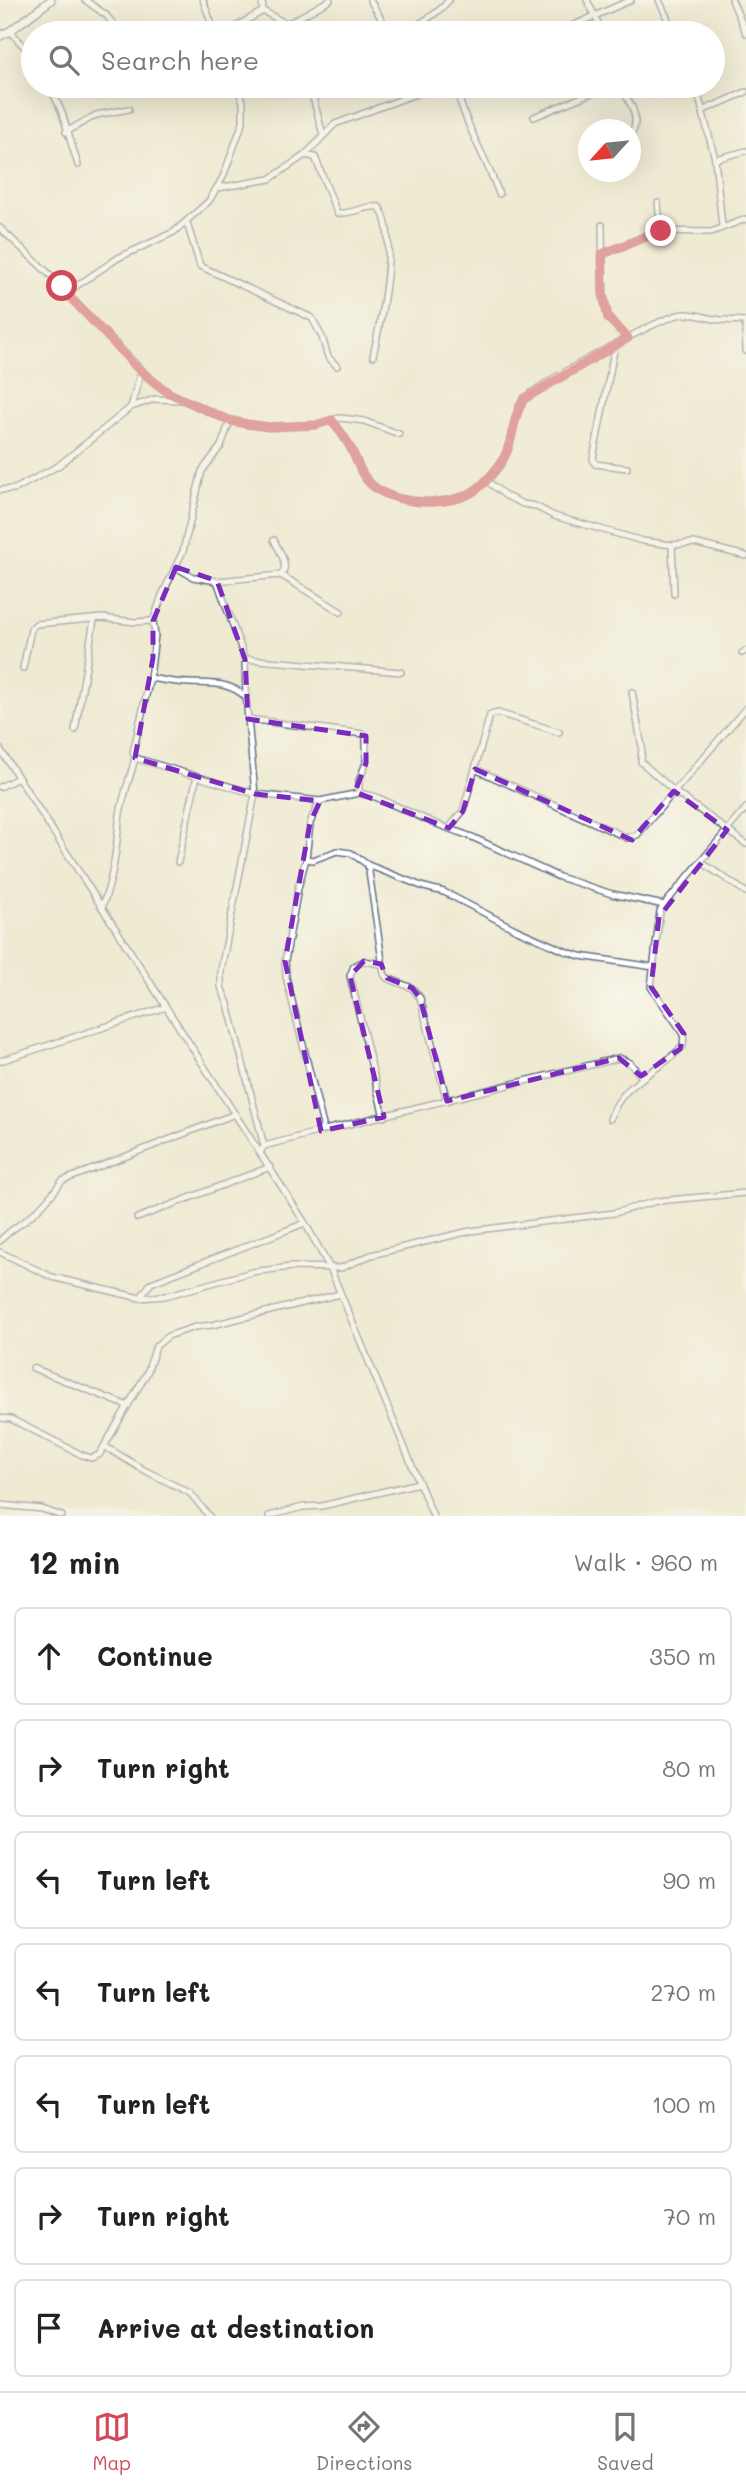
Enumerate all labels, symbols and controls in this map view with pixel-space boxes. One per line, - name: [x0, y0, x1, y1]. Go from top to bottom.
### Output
- search box: [21, 21, 725, 98]
- icon: search: [45, 41, 83, 79]
- text: Search here: [101, 43, 259, 77]
- north arrow: [578, 119, 641, 182]
- route end: [645, 215, 676, 246]
- route start: [46, 270, 77, 301]
- text: 12 min: [28, 1542, 120, 1582]
- text: Walk · 960 m: [573, 1547, 718, 1577]
- icon: ahead: [30, 1637, 68, 1675]
- text: Continue: [97, 1639, 213, 1673]
- text: 350 m: [649, 1641, 716, 1671]
- icon: right: [30, 1749, 68, 1787]
- text: Turn right: [97, 1751, 230, 1785]
- text: 80 m: [662, 1753, 716, 1783]
- icon: left: [30, 1861, 68, 1899]
- text: Turn left: [97, 1863, 210, 1897]
- text: 90 m: [663, 1865, 716, 1895]
- icon: left: [30, 1973, 68, 2011]
- text: Turn left: [97, 1975, 210, 2009]
- text: 270 m: [651, 1977, 716, 2007]
- icon: left: [30, 2085, 68, 2123]
- text: Turn left: [97, 2087, 210, 2121]
- text: 100 m: [652, 2089, 716, 2119]
- icon: right: [30, 2197, 68, 2235]
- text: Turn right: [97, 2199, 230, 2233]
- text: 70 m: [663, 2201, 716, 2231]
- icon: arrive: [30, 2309, 68, 2347]
- text: Arrive at destination: [97, 2311, 374, 2345]
- tab: Map: [92, 2408, 131, 2475]
- tab: Directions: [316, 2408, 412, 2475]
- tab: Saved: [597, 2408, 654, 2475]

